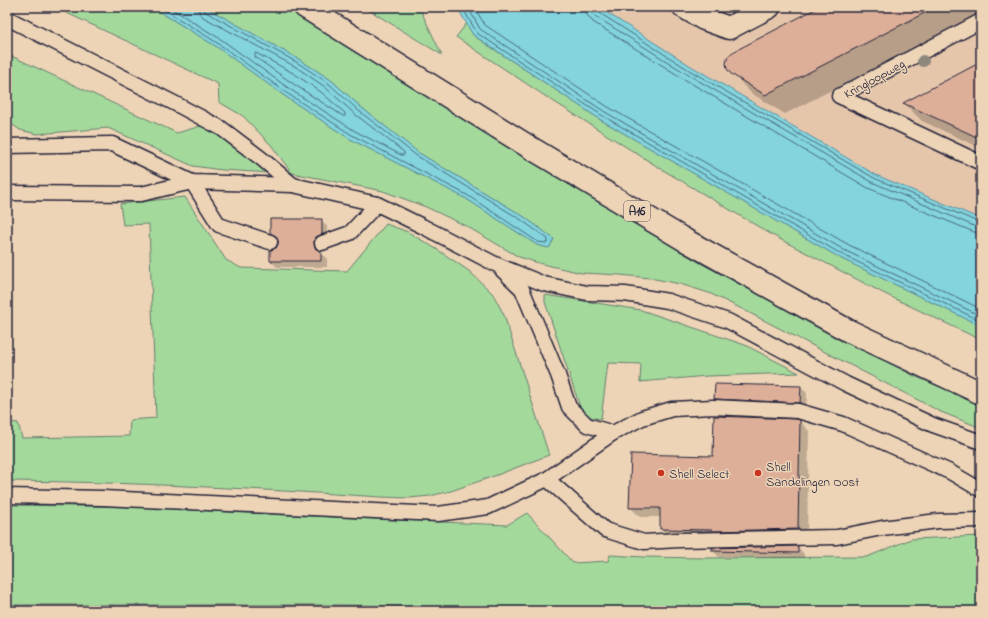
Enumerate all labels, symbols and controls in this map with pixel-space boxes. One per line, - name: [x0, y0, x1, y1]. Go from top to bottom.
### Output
- street label: Kringloopweg: [841, 55, 909, 105]
- road number: A16: [624, 201, 650, 221]
- place label: Shell Sandelingen Oost: [766, 458, 860, 493]
- place label: Shell Select: [669, 465, 730, 484]
- marker: Shell Select: [656, 468, 666, 478]
- marker: Shell Sandelingen Oost: [753, 468, 763, 478]

